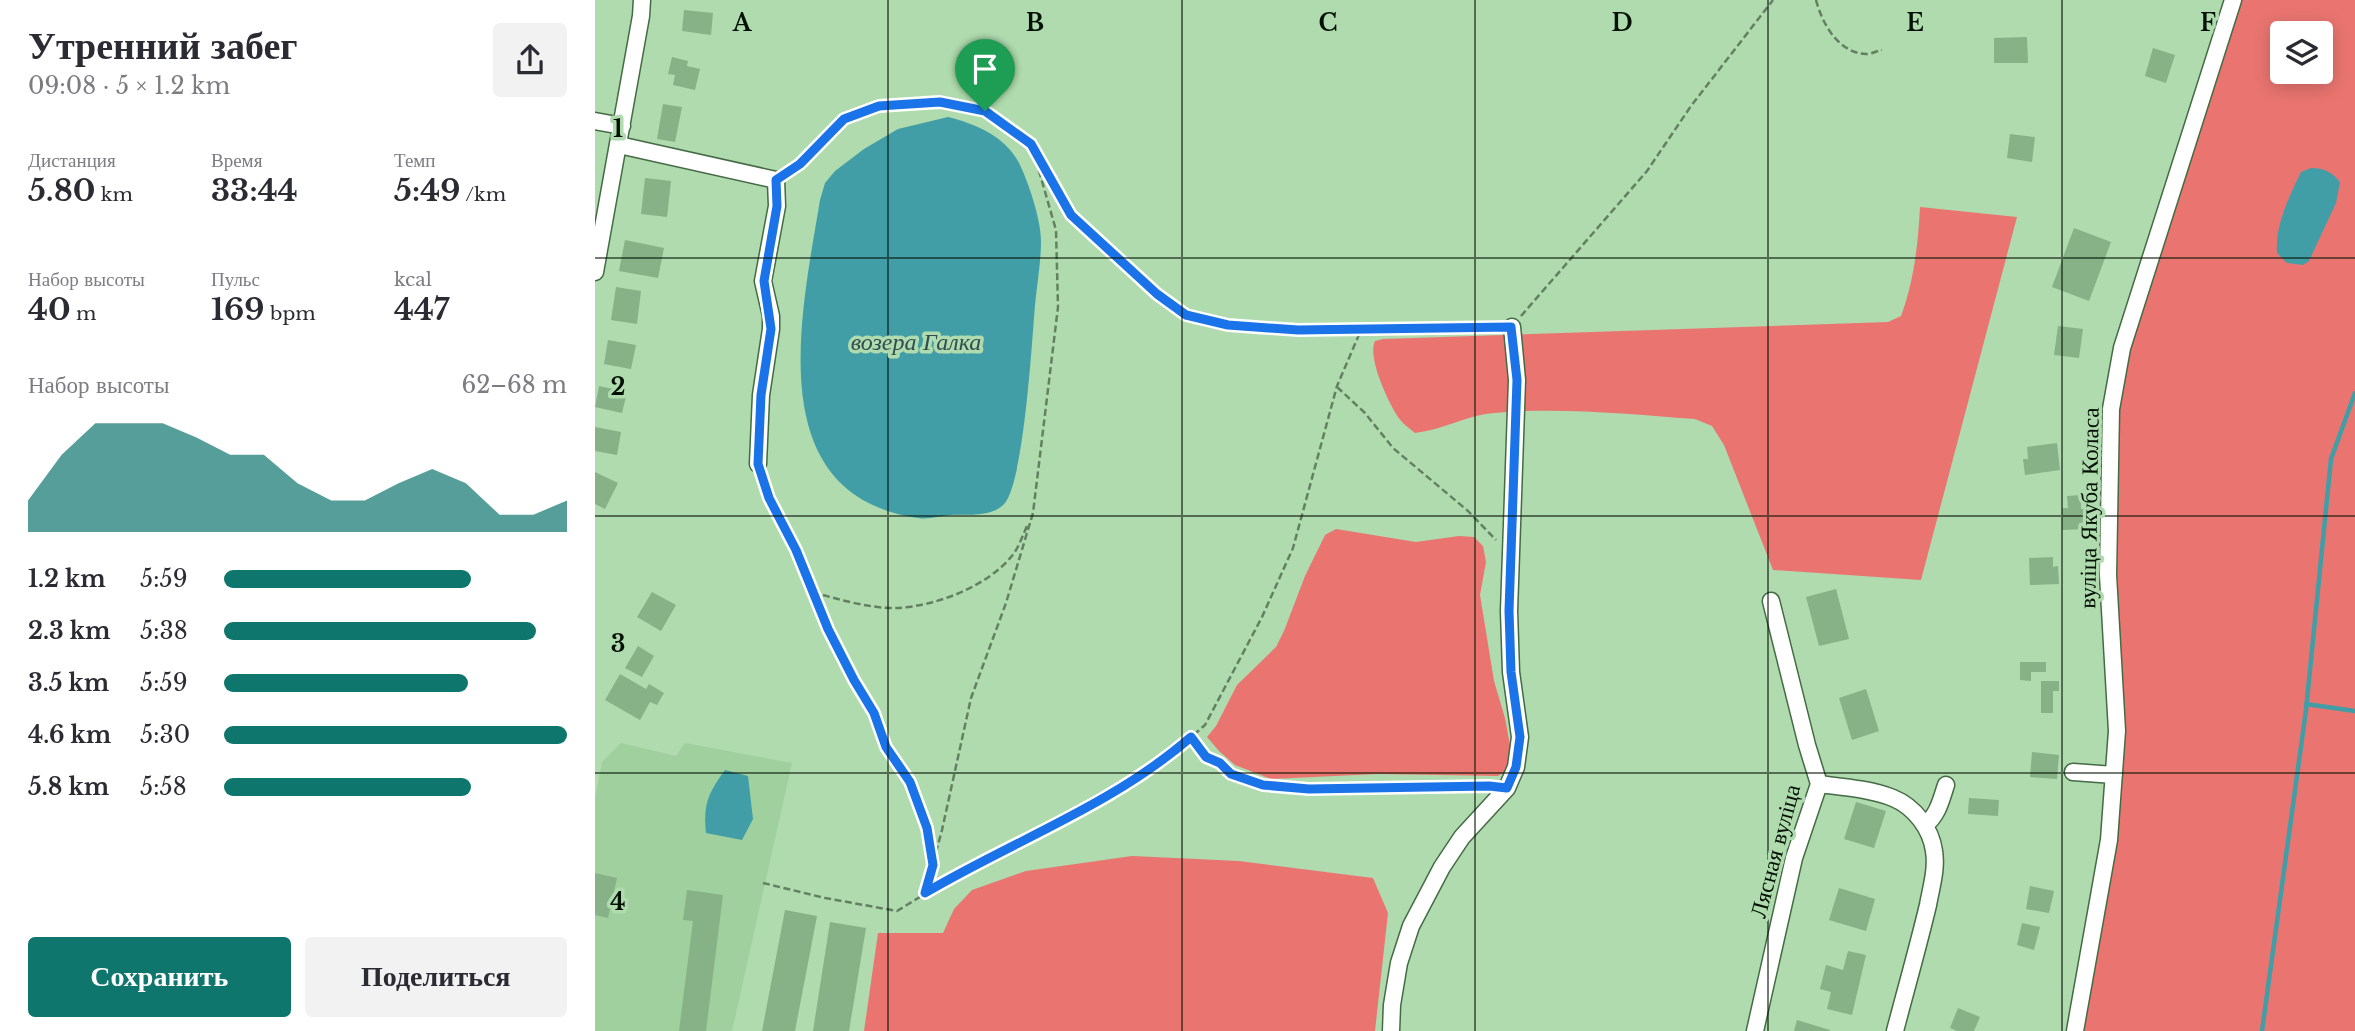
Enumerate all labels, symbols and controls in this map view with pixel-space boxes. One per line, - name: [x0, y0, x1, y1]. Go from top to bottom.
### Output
- text: A: [732, 9, 753, 37]
- text: B: [1026, 9, 1044, 37]
- text: C: [1319, 9, 1337, 37]
- text: D: [1611, 9, 1633, 37]
- text: E: [1906, 9, 1924, 37]
- text: F: [2200, 9, 2216, 37]
- map controls: [2270, 21, 2333, 84]
- button: layers: [2270, 21, 2333, 84]
- text: Утренний забег: [28, 22, 298, 69]
- button: share: [493, 23, 567, 97]
- pin: [955, 39, 1015, 111]
- icon: arrive: [966, 50, 1004, 88]
- text: 09:08 · 5 × 1.2 km: [28, 72, 230, 100]
- text: 1: [613, 115, 623, 143]
- text: Дистанция: [28, 149, 116, 172]
- text: Время: [211, 149, 262, 172]
- text: Темп: [394, 149, 436, 172]
- text: 5.80: [28, 172, 95, 209]
- text: 33:44: [211, 172, 298, 209]
- text: 5:49: [394, 172, 461, 209]
- text: km: [95, 183, 133, 206]
- text: /km: [461, 183, 506, 206]
- text: Набор высоты: [28, 268, 145, 291]
- text: Пульс: [211, 268, 260, 291]
- text: kcal: [394, 268, 432, 291]
- text: 40: [28, 291, 71, 328]
- text: 169: [211, 291, 265, 328]
- text: 447: [394, 291, 449, 328]
- text: m: [71, 302, 96, 325]
- text: bpm: [265, 302, 316, 325]
- water label: возера Галка: [851, 327, 981, 356]
- text: Набор высоты: [28, 371, 169, 399]
- text: 62–68 m: [461, 371, 567, 399]
- text: 2: [611, 373, 625, 401]
- street label: вуліца Якуба Коласа: [2073, 407, 2105, 609]
- text: 1.2 km: [28, 565, 106, 593]
- text: 5:59: [140, 565, 187, 593]
- text: 2.3 km: [28, 617, 110, 645]
- text: 5:38: [140, 617, 188, 645]
- text: 3: [611, 630, 625, 658]
- text: 3.5 km: [28, 669, 109, 697]
- text: 5:59: [140, 669, 187, 697]
- text: 4.6 km: [28, 721, 111, 749]
- text: 5:30: [140, 721, 190, 749]
- text: 5.8 km: [28, 773, 109, 801]
- text: 5:58: [140, 773, 187, 801]
- street label: Лясная вуліца: [1744, 781, 1806, 921]
- text: 4: [610, 888, 626, 916]
- button: Сохранить: [28, 937, 291, 1017]
- button: Поделиться: [305, 937, 567, 1017]

